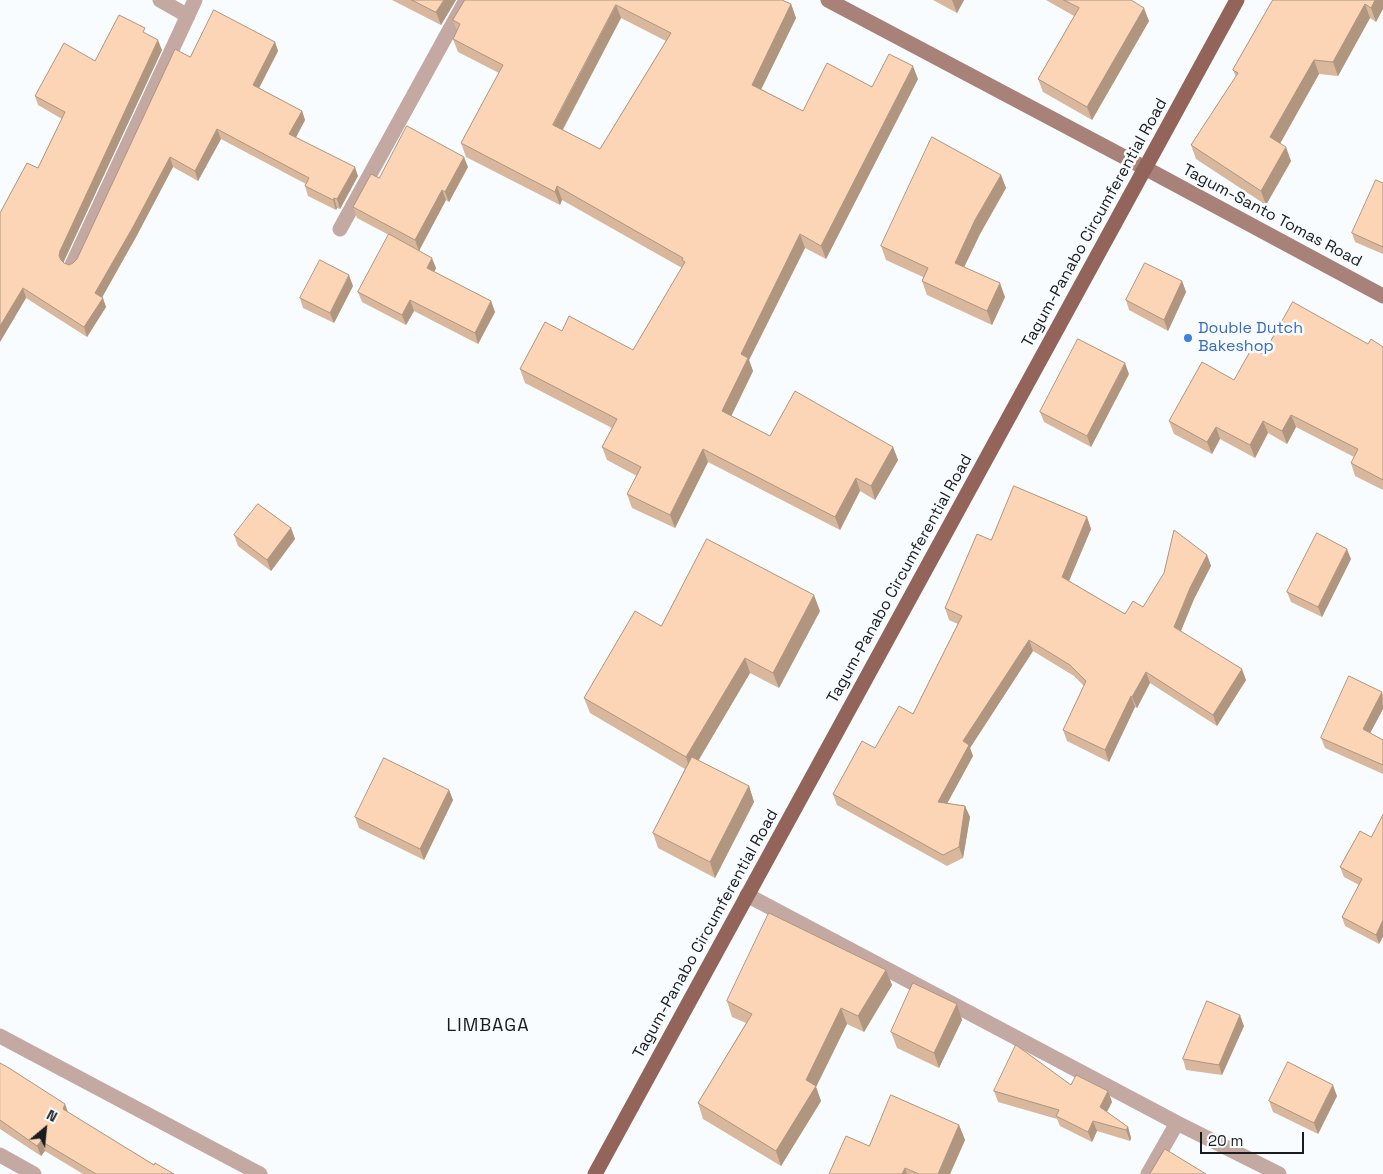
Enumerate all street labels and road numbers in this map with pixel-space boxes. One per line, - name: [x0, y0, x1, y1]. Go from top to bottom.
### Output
- street label: Tagum-Panabo Circumferential Road: [1018, 95, 1172, 351]
- street label: Tagum-Santo Tomas Road: [1179, 161, 1365, 271]
- street label: Tagum-Panabo Circumferential Road: [823, 451, 977, 707]
- street label: Tagum-Panabo Circumferential Road: [629, 806, 783, 1062]

